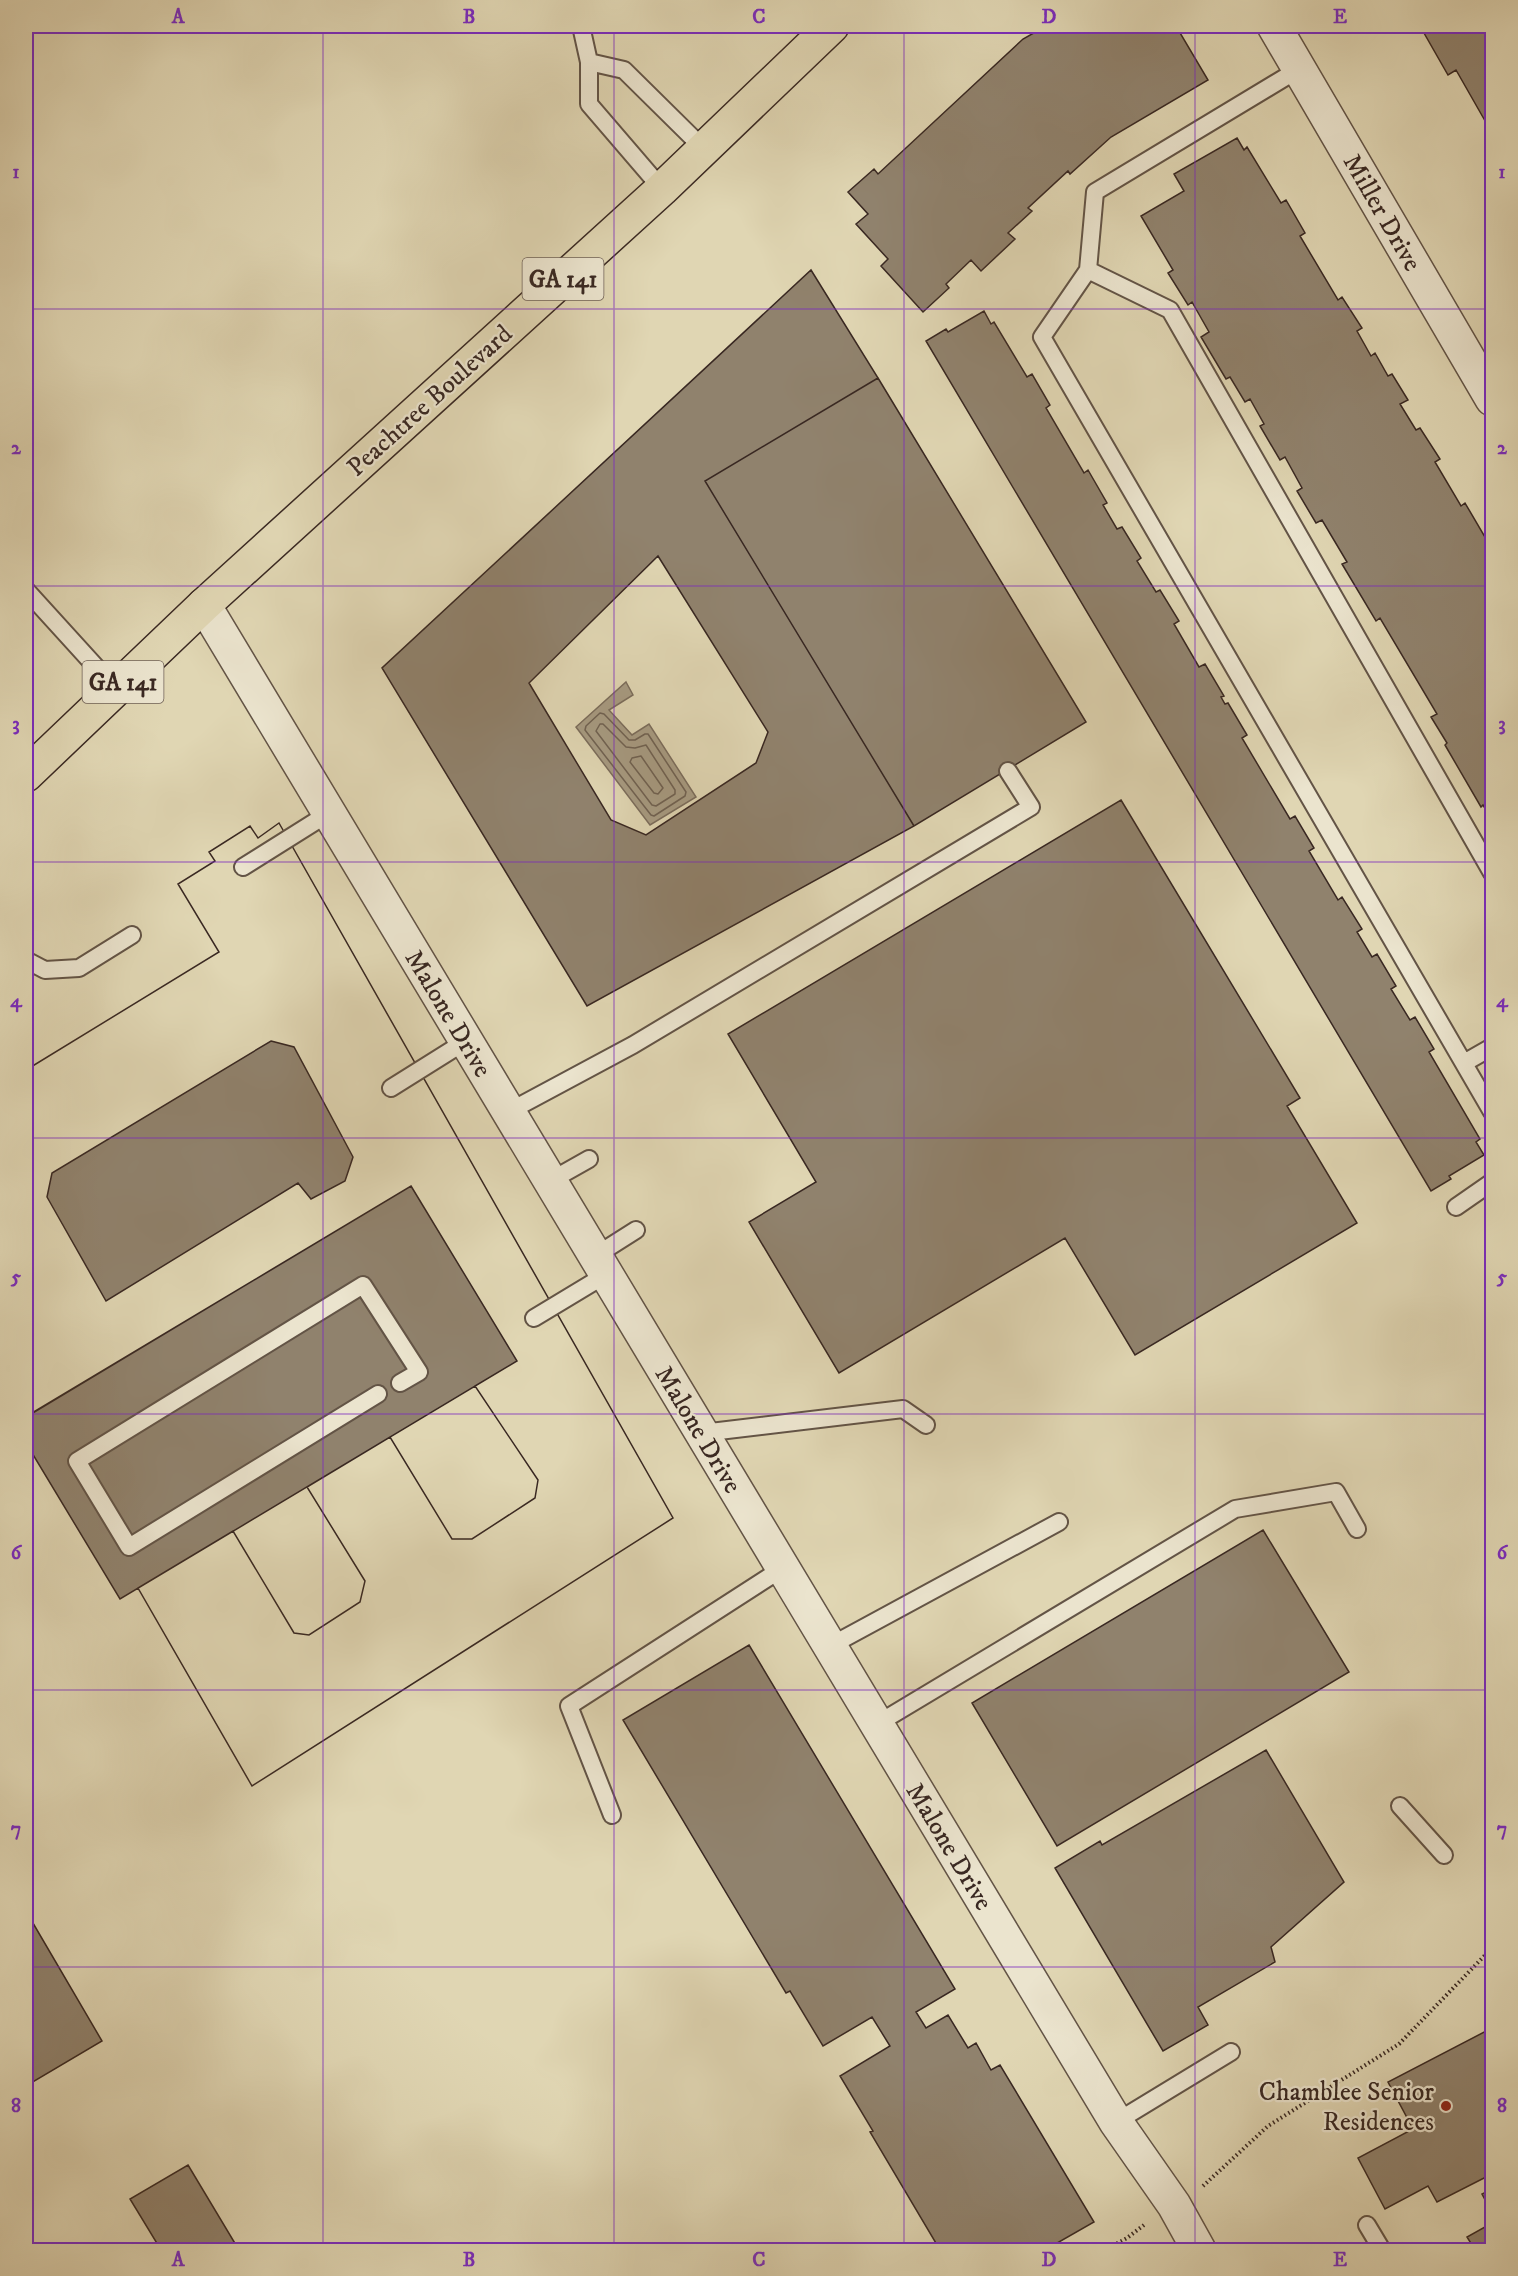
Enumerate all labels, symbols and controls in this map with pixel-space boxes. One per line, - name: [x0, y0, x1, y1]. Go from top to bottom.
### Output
- text: A: [171, 5, 186, 30]
- text: B: [463, 5, 475, 30]
- text: C: [752, 5, 766, 30]
- text: D: [1042, 5, 1057, 30]
- text: E: [1333, 5, 1347, 30]
- street label: Miller Drive: [1335, 148, 1428, 277]
- text: 1: [12, 160, 20, 185]
- text: 1: [1498, 160, 1506, 185]
- road number: GA 141: [522, 258, 604, 300]
- street label: Peachtree Boulevard: [340, 318, 520, 484]
- text: 2: [11, 436, 22, 461]
- text: 2: [1497, 436, 1508, 461]
- road number: GA 141: [82, 661, 164, 703]
- text: 3: [12, 712, 20, 737]
- text: 3: [1498, 712, 1506, 737]
- street label: Malone Drive: [397, 944, 499, 1084]
- text: 4: [10, 989, 23, 1014]
- text: 4: [1496, 989, 1509, 1014]
- text: 5: [10, 1265, 21, 1290]
- text: 5: [1496, 1265, 1507, 1290]
- street label: Malone Drive: [647, 1360, 749, 1500]
- text: 6: [11, 1541, 23, 1566]
- text: 6: [1497, 1541, 1509, 1566]
- street label: Malone Drive: [898, 1777, 1000, 1917]
- text: 7: [11, 1817, 21, 1842]
- text: 7: [1497, 1817, 1507, 1842]
- place label: Chamblee Senior Residences: [1259, 2076, 1434, 2139]
- text: 8: [11, 2094, 21, 2119]
- text: 8: [1497, 2094, 1507, 2119]
- marker: Chamblee Senior Residences: [1439, 2099, 1453, 2113]
- text: A: [171, 2248, 186, 2273]
- text: B: [463, 2248, 475, 2273]
- text: C: [752, 2248, 766, 2273]
- text: D: [1042, 2248, 1057, 2273]
- text: E: [1333, 2248, 1347, 2273]

